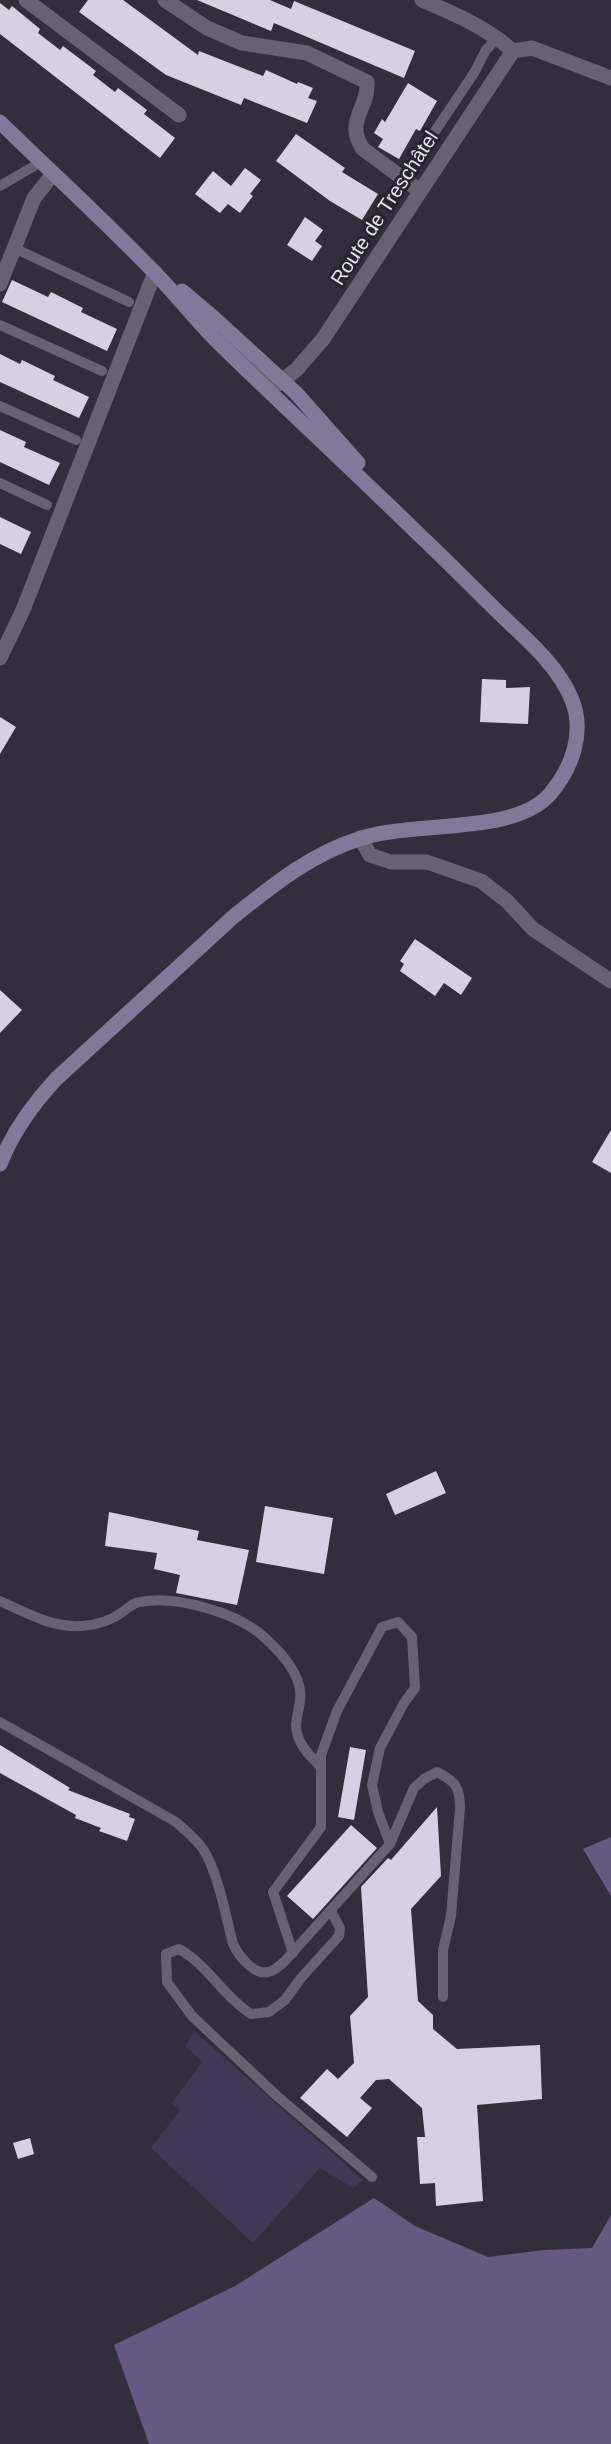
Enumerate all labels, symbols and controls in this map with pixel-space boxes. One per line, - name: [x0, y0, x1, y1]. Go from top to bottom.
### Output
- street label: Route de Treschâtel: [326, 127, 442, 289]

